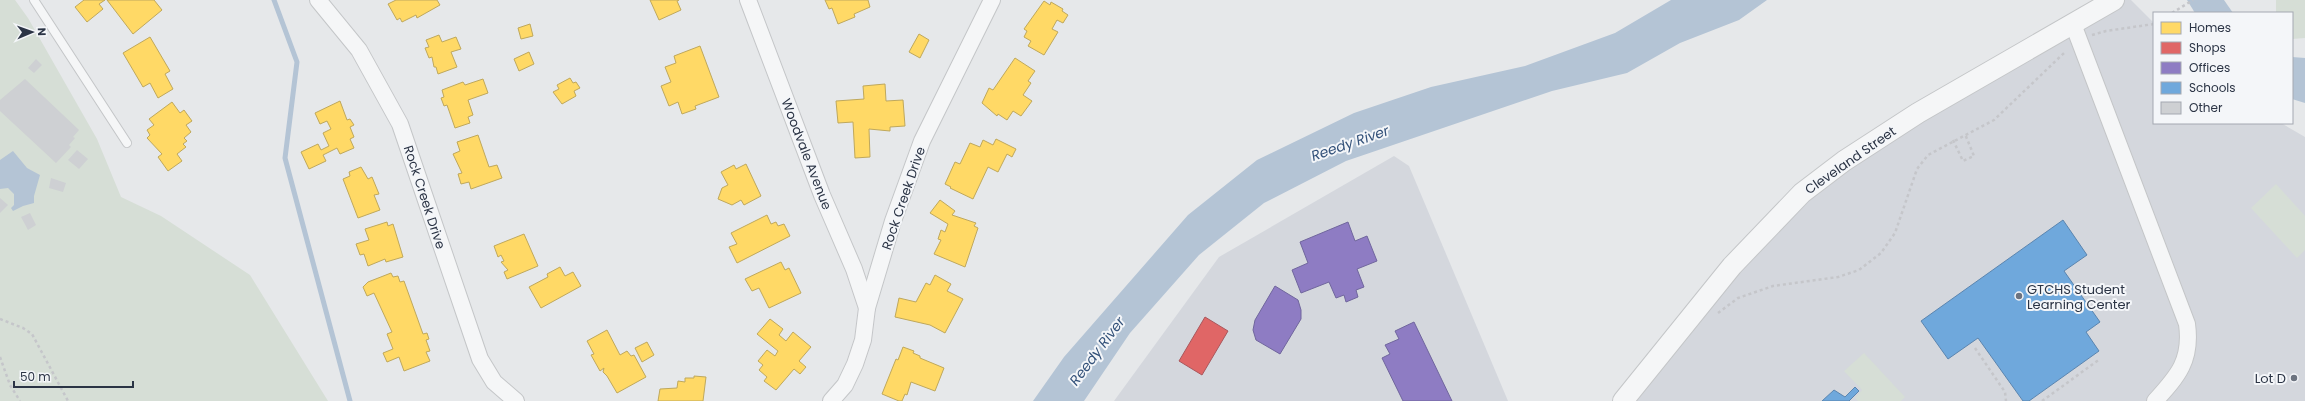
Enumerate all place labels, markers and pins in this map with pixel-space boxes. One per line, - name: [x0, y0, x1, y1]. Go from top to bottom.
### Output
- place label: GTCHS Student Learning Center: [2027, 280, 2131, 314]
- marker: GTCHS Student Learning Center: [2014, 291, 2024, 301]
- place label: Lot D: [2255, 369, 2286, 388]
- marker: Lot D: [2289, 373, 2299, 383]

